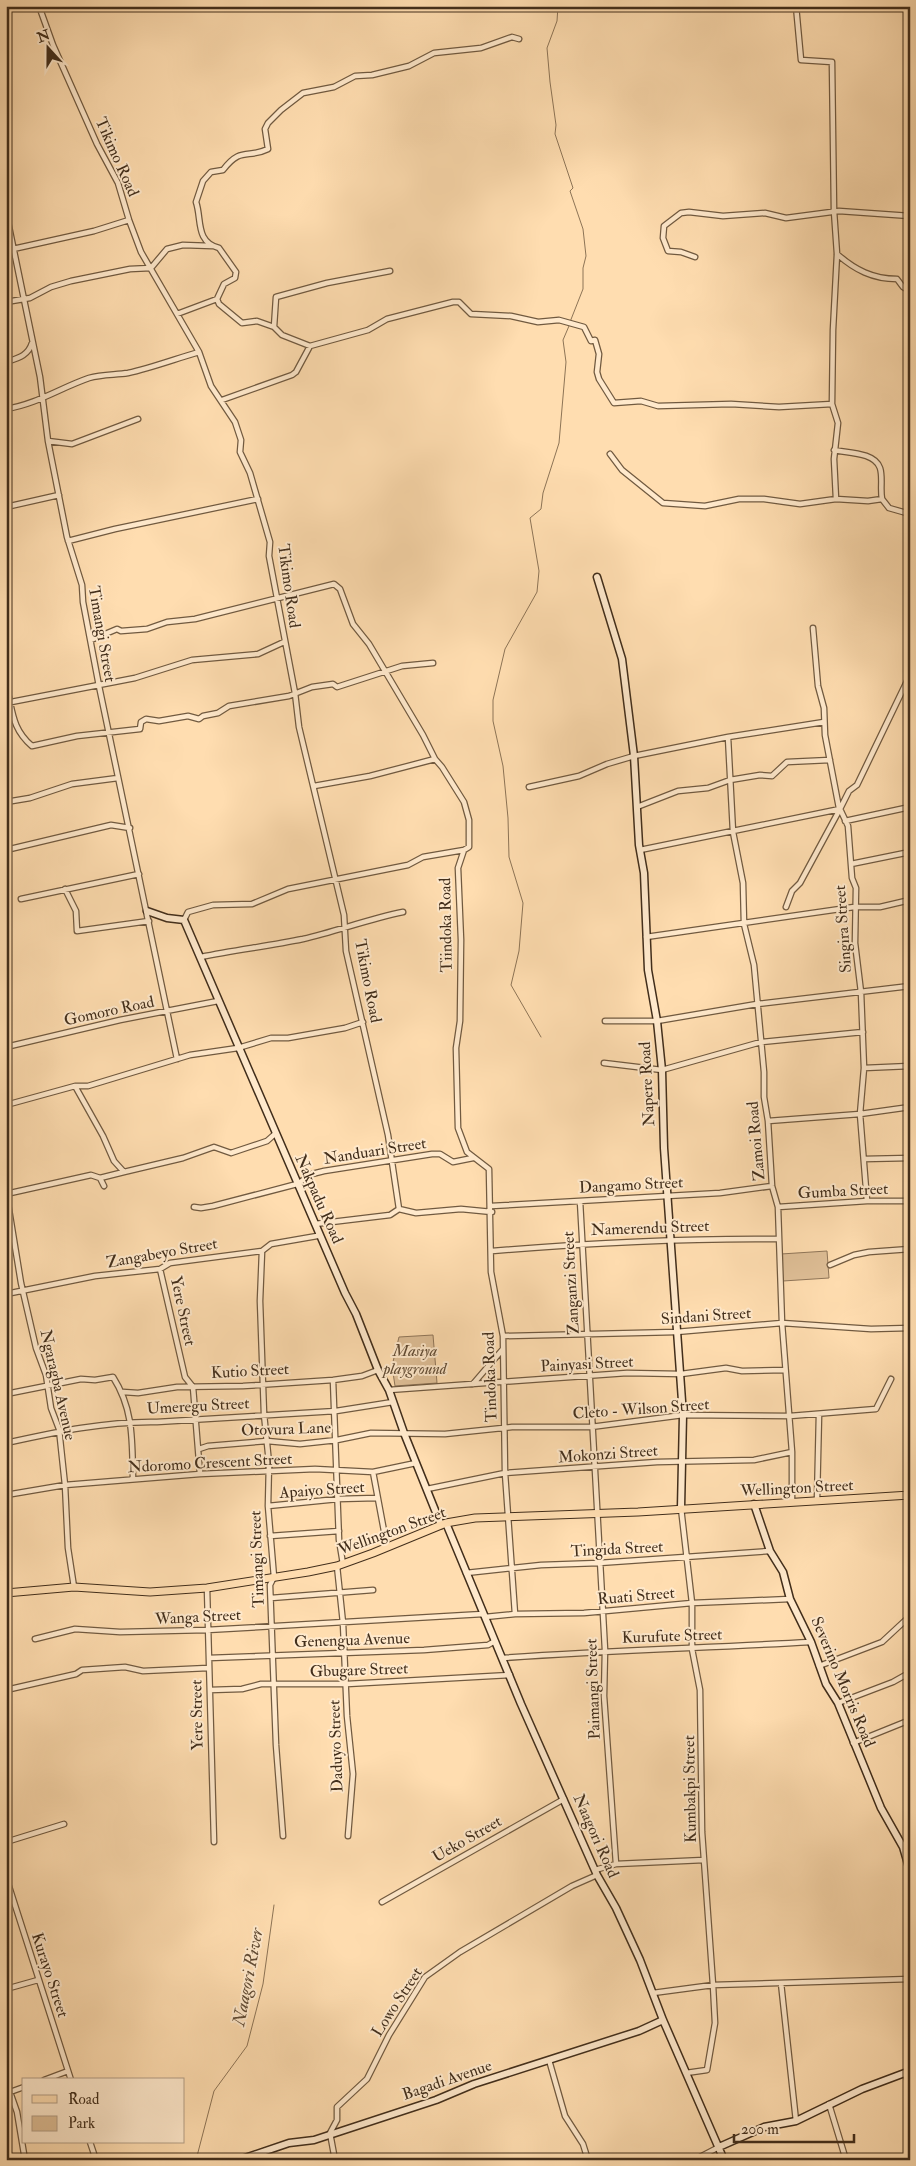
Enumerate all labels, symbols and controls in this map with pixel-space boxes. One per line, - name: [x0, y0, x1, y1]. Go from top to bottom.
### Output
- north arrow: [22, 22, 72, 72]
- text: N: [34, 26, 53, 47]
- street label: Tikimo Road: [91, 114, 143, 200]
- street label: Tikimo Road: [273, 543, 305, 629]
- street label: Timangi Street: [84, 584, 120, 684]
- street label: Tiindoka Road: [435, 877, 457, 973]
- street label: Singira Street: [830, 884, 856, 974]
- street label: Tikimo Road: [350, 938, 386, 1025]
- street label: Gomoro Road: [62, 992, 156, 1030]
- street label: Napere Road: [635, 1041, 660, 1127]
- street label: Zamoi Road: [743, 1100, 769, 1182]
- street label: Nanduari Street: [322, 1133, 428, 1169]
- street label: Nakpadu Road: [289, 1151, 348, 1247]
- street label: Dangamo Street: [578, 1172, 684, 1198]
- street label: Gumba Street: [797, 1179, 889, 1203]
- street label: Namerendu Street: [590, 1216, 710, 1240]
- street label: Zanganzi Street: [558, 1231, 584, 1335]
- street label: Zangabeyo Street: [105, 1233, 219, 1273]
- street label: Yere Street: [166, 1274, 200, 1348]
- street label: Sindani Street: [660, 1303, 752, 1329]
- street label: Ngaragba Avenue: [36, 1328, 81, 1443]
- street label: Tindoka Road: [478, 1331, 502, 1423]
- park label: Masiya playground: [380, 1341, 448, 1379]
- street label: Painyasi Street: [540, 1352, 634, 1376]
- street label: Kutio Street: [210, 1359, 290, 1383]
- street label: Umeregu Street: [146, 1393, 250, 1419]
- street label: Cleto - Wilson Street: [572, 1394, 710, 1424]
- street label: Otovura Lane: [241, 1417, 332, 1441]
- street label: Mokonzi Street: [557, 1441, 659, 1467]
- street label: Ndoromo Crescent Street: [127, 1449, 293, 1477]
- street label: Wellington Street: [739, 1475, 854, 1501]
- street label: Apaiyo Street: [278, 1477, 365, 1504]
- street label: Wellington Street: [334, 1502, 449, 1560]
- street label: Timangi Street: [245, 1510, 269, 1608]
- street label: Tingida Street: [570, 1537, 664, 1561]
- street label: Ruati Street: [597, 1583, 675, 1609]
- street label: Wanga Street: [153, 1605, 242, 1629]
- street label: Severino Morris Road: [806, 1614, 880, 1750]
- street label: Kurufute Street: [621, 1624, 723, 1648]
- street label: Genengua Avenue: [294, 1628, 411, 1652]
- street label: Paimangi Street: [581, 1638, 605, 1740]
- street label: Gbugare Street: [309, 1658, 409, 1682]
- street label: Yere Street: [186, 1679, 208, 1751]
- street label: Daduyo Street: [324, 1700, 348, 1792]
- street label: Kumbakpi Street: [679, 1735, 702, 1843]
- street label: Naagori Road: [569, 1791, 623, 1881]
- street label: Ueko Street: [429, 1811, 505, 1867]
- water label: Naagori River: [227, 1925, 269, 2029]
- street label: Kurayo Street: [27, 1930, 73, 2020]
- street label: Lowo Street: [367, 1964, 427, 2040]
- street label: Bagadi Avenue: [400, 2055, 495, 2105]
- legend: [22, 2078, 185, 2144]
- text: Road: [68, 2090, 100, 2109]
- scale bar: [734, 2111, 854, 2143]
- text: Park: [68, 2114, 95, 2133]
- text: 200 m: [741, 2120, 779, 2139]

